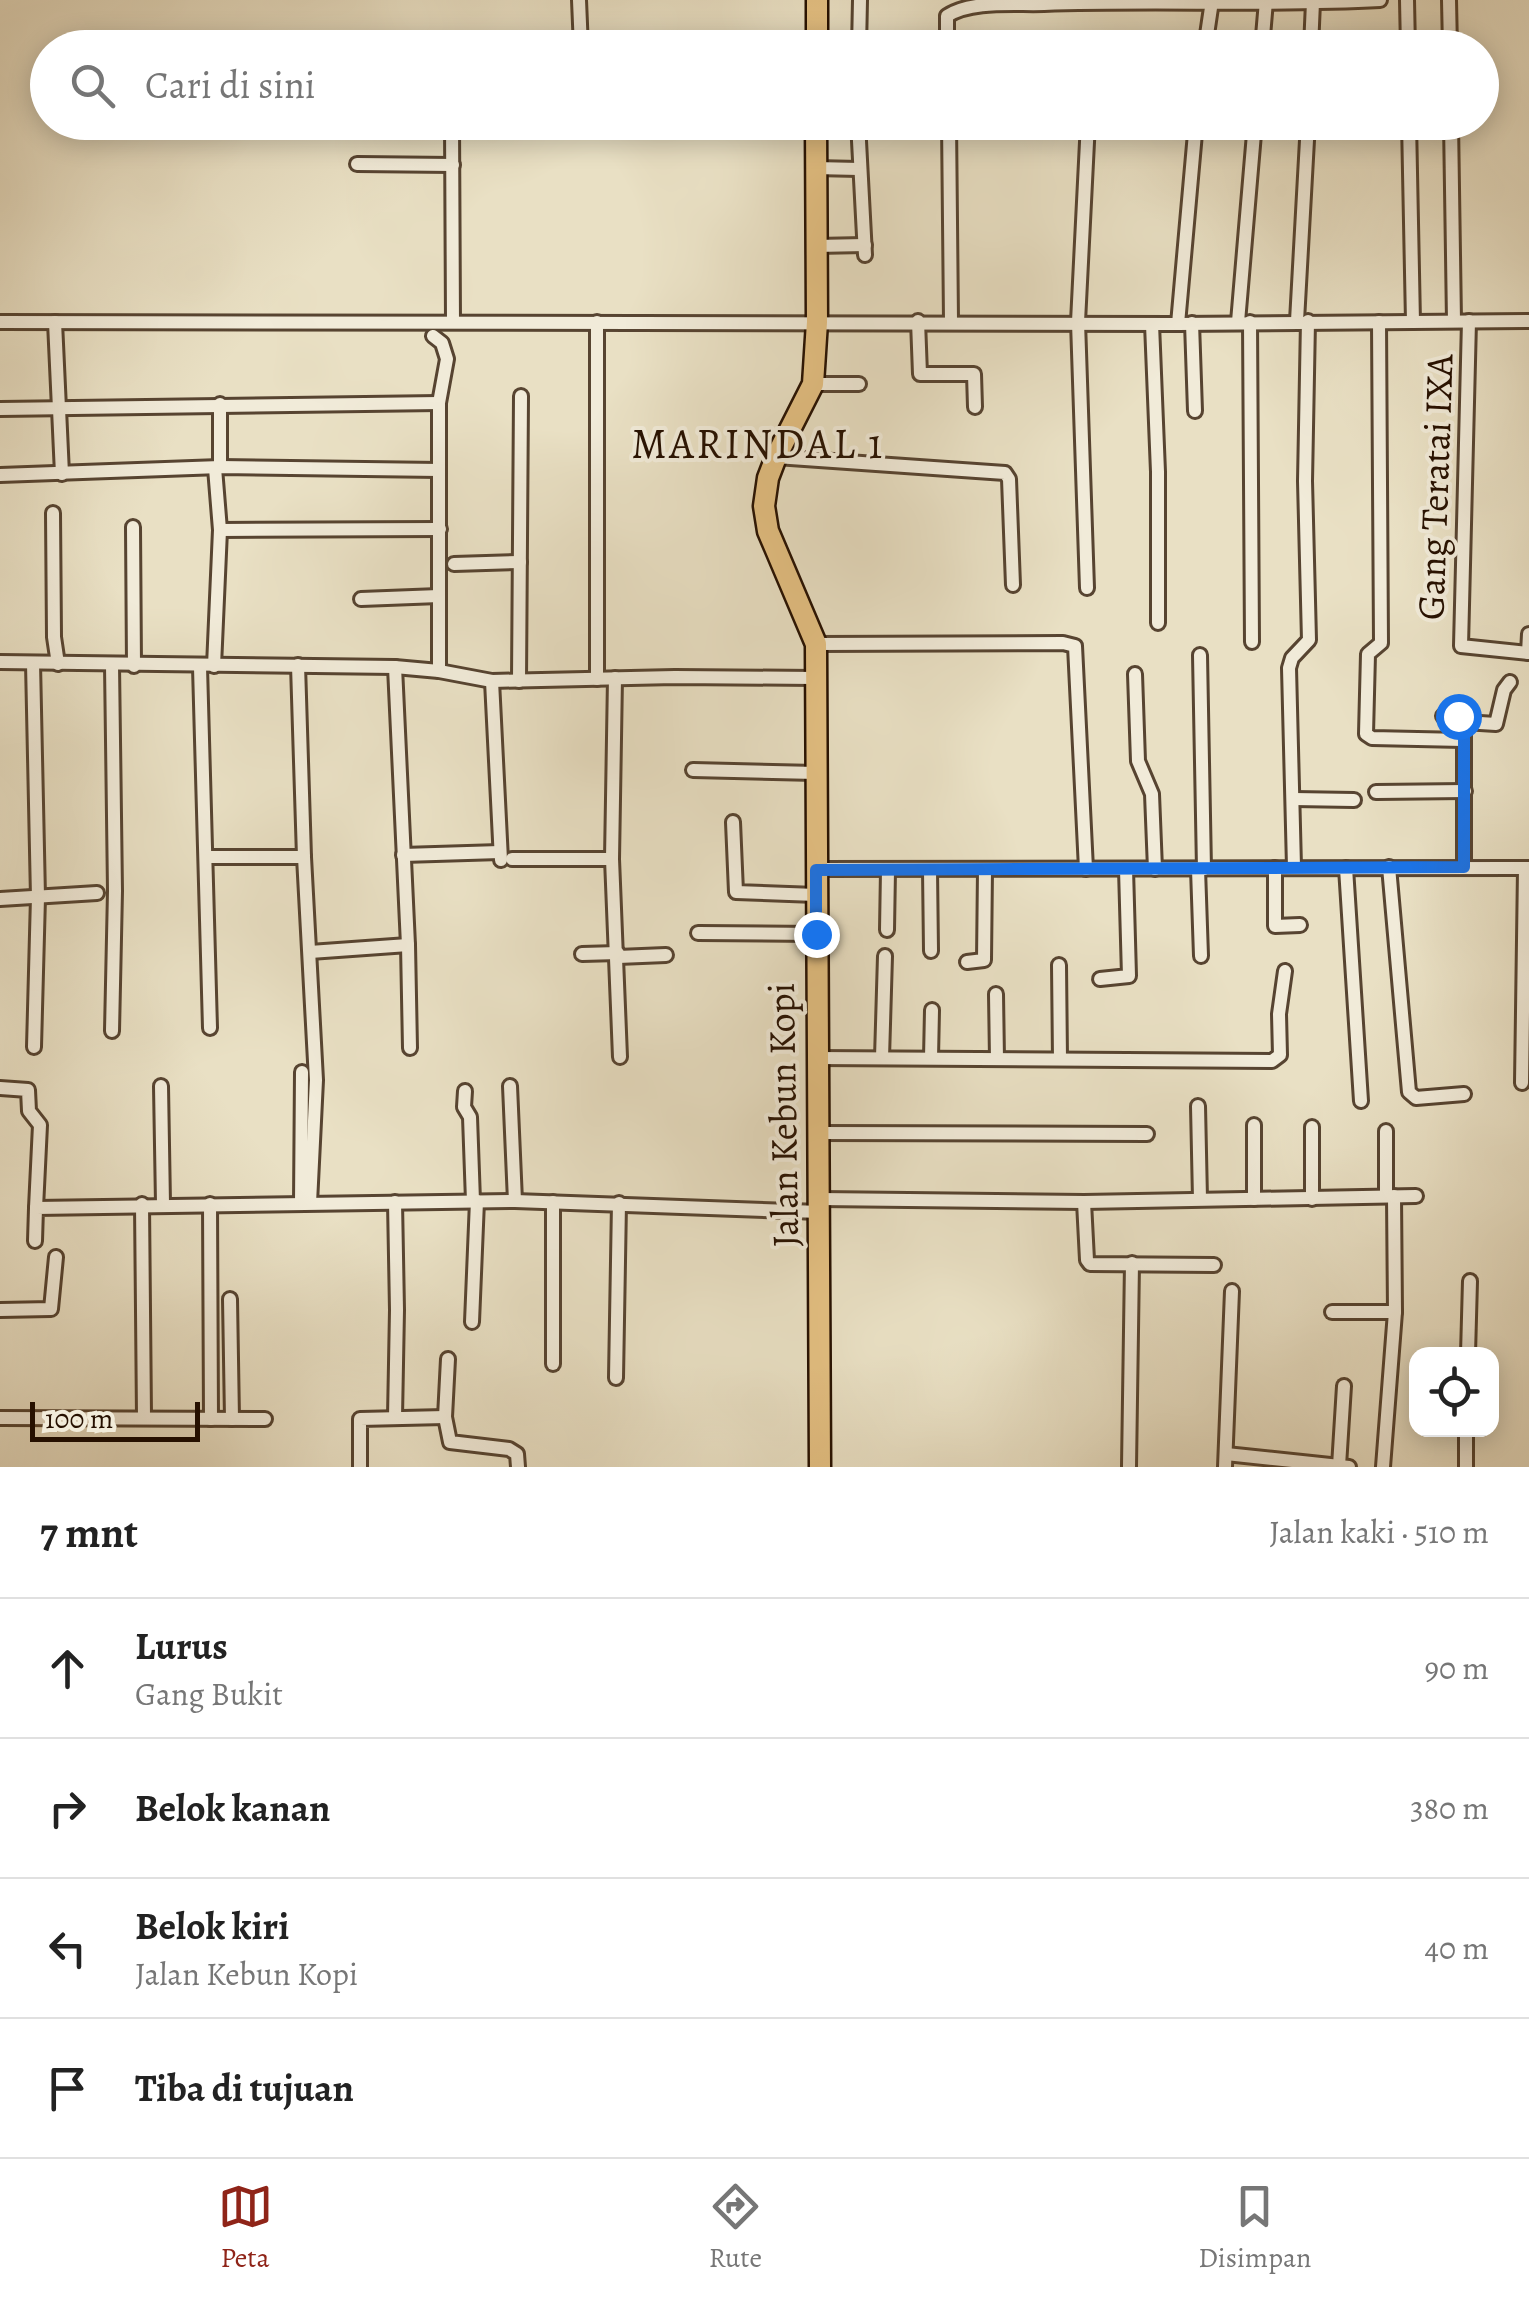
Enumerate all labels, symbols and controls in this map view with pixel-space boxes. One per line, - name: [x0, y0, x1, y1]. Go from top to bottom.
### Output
- search box: [30, 30, 1499, 140]
- icon: search: [65, 58, 120, 113]
- text: Cari di sini: [145, 59, 315, 111]
- street label: Gang Teratai IXA: [1404, 352, 1466, 621]
- district label: MARINDAL 1: [631, 415, 885, 472]
- route start: [1436, 694, 1482, 740]
- route end: [794, 912, 840, 958]
- street label: Jalan Kebun Kopi: [755, 982, 811, 1248]
- map controls: [1409, 1347, 1499, 1437]
- button: locate: [1409, 1347, 1499, 1437]
- scale bar: [30, 1397, 200, 1442]
- text: 100 m: [45, 1400, 113, 1438]
- text: 7 mnt: [40, 1504, 138, 1561]
- text: Jalan kaki · 510 m: [1269, 1510, 1489, 1554]
- text: Lurus: [135, 1620, 228, 1672]
- icon: ahead: [40, 1641, 95, 1696]
- text: 90 m: [1424, 1646, 1489, 1690]
- text: Gang Bukit: [135, 1672, 283, 1716]
- icon: right: [40, 1781, 95, 1836]
- text: Belok kanan: [135, 1782, 330, 1834]
- text: 380 m: [1410, 1786, 1489, 1830]
- text: Belok kiri: [135, 1900, 289, 1952]
- icon: left: [40, 1921, 95, 1976]
- text: 40 m: [1424, 1926, 1489, 1970]
- text: Jalan Kebun Kopi: [135, 1952, 358, 1996]
- icon: arrive: [40, 2061, 95, 2116]
- text: Tiba di tujuan: [135, 2062, 354, 2114]
- tab: Peta: [218, 2179, 273, 2277]
- tab: Rute: [708, 2179, 763, 2277]
- tab: Disimpan: [1198, 2179, 1311, 2277]

